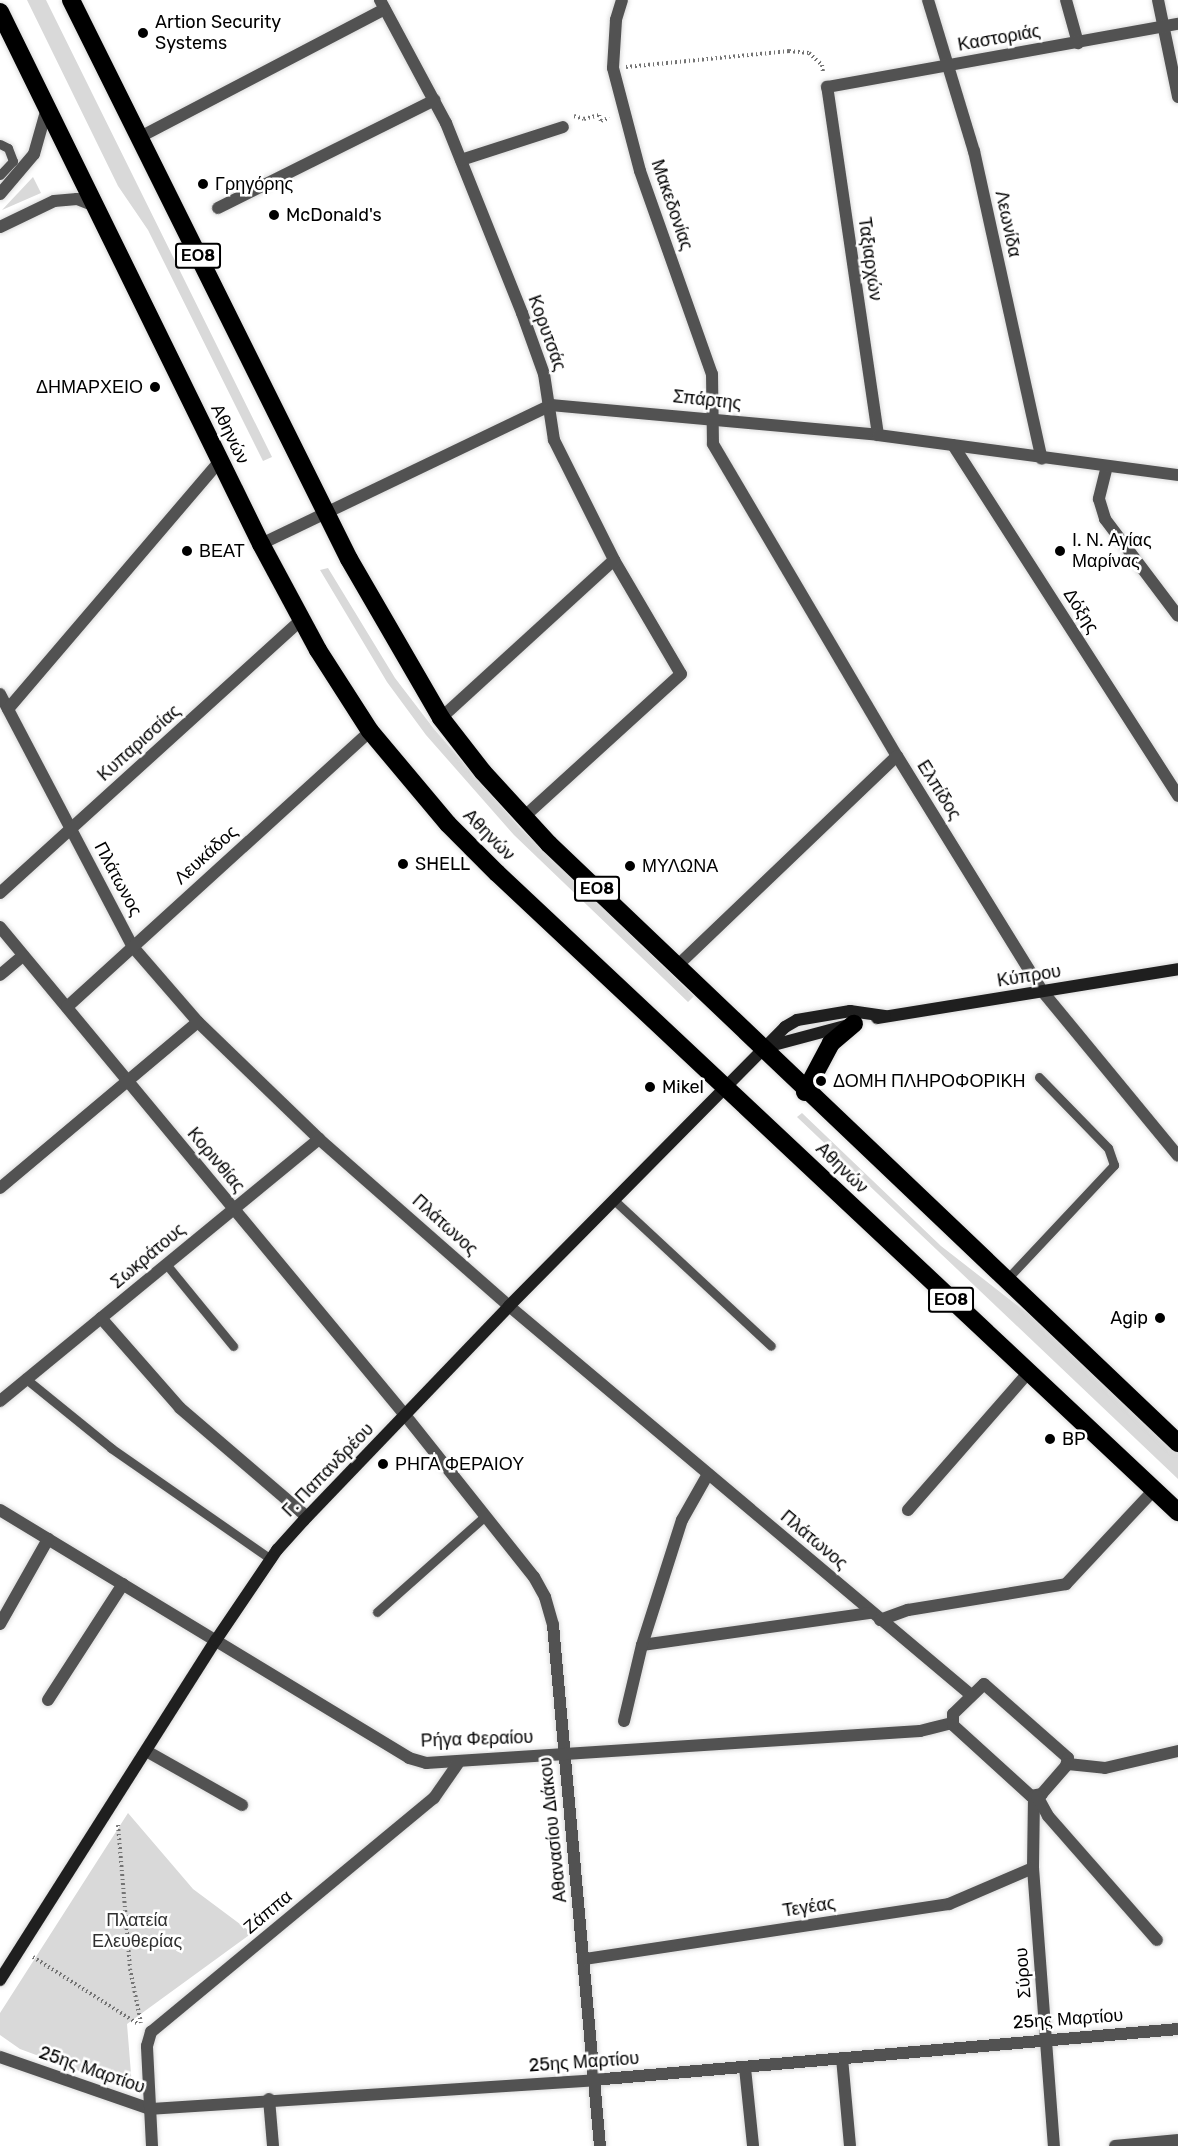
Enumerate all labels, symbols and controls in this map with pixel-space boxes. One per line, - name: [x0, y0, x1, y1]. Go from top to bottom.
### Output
- place label: Artion Security Systems: [155, 12, 281, 54]
- street label: Καστοριάς: [956, 20, 1042, 56]
- marker: Artion Security Systems: [136, 26, 150, 40]
- street label: Μακεδονίας: [646, 157, 698, 253]
- place label: Γρηγόρης: [215, 173, 293, 195]
- marker: Γρηγόρης: [196, 177, 210, 191]
- street label: Λεωνίδα: [990, 189, 1026, 259]
- place label: McDonald's: [286, 204, 382, 226]
- marker: McDonald's: [267, 208, 281, 222]
- street label: Ταξιαρχών: [853, 216, 887, 302]
- road number: ΕΟ8: [174, 243, 222, 269]
- street label: Κορυτσάς: [523, 292, 571, 374]
- place label: ΔΗΜΑΡΧΕΙΟ: [36, 376, 143, 398]
- marker: ΔΗΜΑΡΧΕΙΟ: [148, 380, 162, 394]
- street label: Σπάρτης: [672, 386, 742, 414]
- street label: Αθηνών: [206, 400, 254, 468]
- place label: Ι. Ν. Αγίας Μαρίνας: [1072, 530, 1152, 572]
- place label: ΒΕΑΤ: [199, 540, 245, 562]
- marker: ΒΕΑΤ: [180, 544, 194, 558]
- marker: Ι. Ν. Αγίας Μαρίνας: [1053, 544, 1067, 558]
- street label: Δόξης: [1059, 585, 1103, 637]
- street label: Κυπαρισσίας: [93, 700, 185, 786]
- street label: Ελπίδος: [912, 756, 966, 824]
- street label: Αθηνών: [459, 805, 519, 865]
- street label: Λευκάδος: [170, 821, 242, 889]
- street label: Πλάτωνος: [90, 838, 146, 920]
- place label: SHELL: [415, 853, 470, 875]
- place label: ΜΥΛΩΝΑ: [642, 855, 718, 877]
- marker: SHELL: [396, 857, 410, 871]
- marker: ΜΥΛΩΝΑ: [623, 859, 637, 873]
- road number: ΕΟ8: [573, 876, 621, 902]
- street label: Κύπρου: [996, 960, 1062, 992]
- place label: ΔΟΜΗ ΠΛΗΡΟΦΟΡΙΚΗ: [833, 1070, 1025, 1092]
- marker: ΔΟΜΗ ΠΛΗΡΟΦΟΡΙΚΗ: [814, 1074, 828, 1088]
- place label: Mikel: [662, 1076, 704, 1098]
- marker: Mikel: [643, 1080, 657, 1094]
- street label: Κορινθίας: [183, 1123, 249, 1197]
- street label: Αθηνών: [811, 1138, 873, 1198]
- street label: Πλάτωνος: [408, 1190, 482, 1260]
- street label: Σωκράτους: [107, 1219, 189, 1293]
- road number: ΕΟ8: [927, 1287, 975, 1313]
- place label: Agip: [1110, 1307, 1148, 1329]
- marker: Agip: [1153, 1311, 1167, 1325]
- street label: Γ. Παπανδρέου: [278, 1419, 378, 1521]
- place label: BP: [1062, 1428, 1086, 1450]
- marker: BP: [1043, 1432, 1057, 1446]
- place label: ΡΗΓΑ ΦΕΡΑΙΟΥ: [395, 1453, 524, 1475]
- marker: ΡΗΓΑ ΦΕΡΑΙΟΥ: [376, 1457, 390, 1471]
- street label: Πλάτωνος: [776, 1506, 852, 1574]
- street label: Ρήγα Φεραίου: [420, 1726, 534, 1752]
- street label: Αθανασίου Διάκου: [535, 1756, 571, 1904]
- street label: Ζάππα: [239, 1886, 297, 1938]
- street label: Τεγέας: [781, 1892, 837, 1922]
- park label: Πλατεία Ελευθερίας: [92, 1910, 182, 1952]
- street label: Σύρου: [1010, 1947, 1036, 1999]
- street label: 25ης Μαρτίου: [1012, 2004, 1124, 2034]
- street label: 25ης Μαρτίου: [36, 2042, 148, 2098]
- street label: 25ης Μαρτίου: [528, 2047, 640, 2077]

